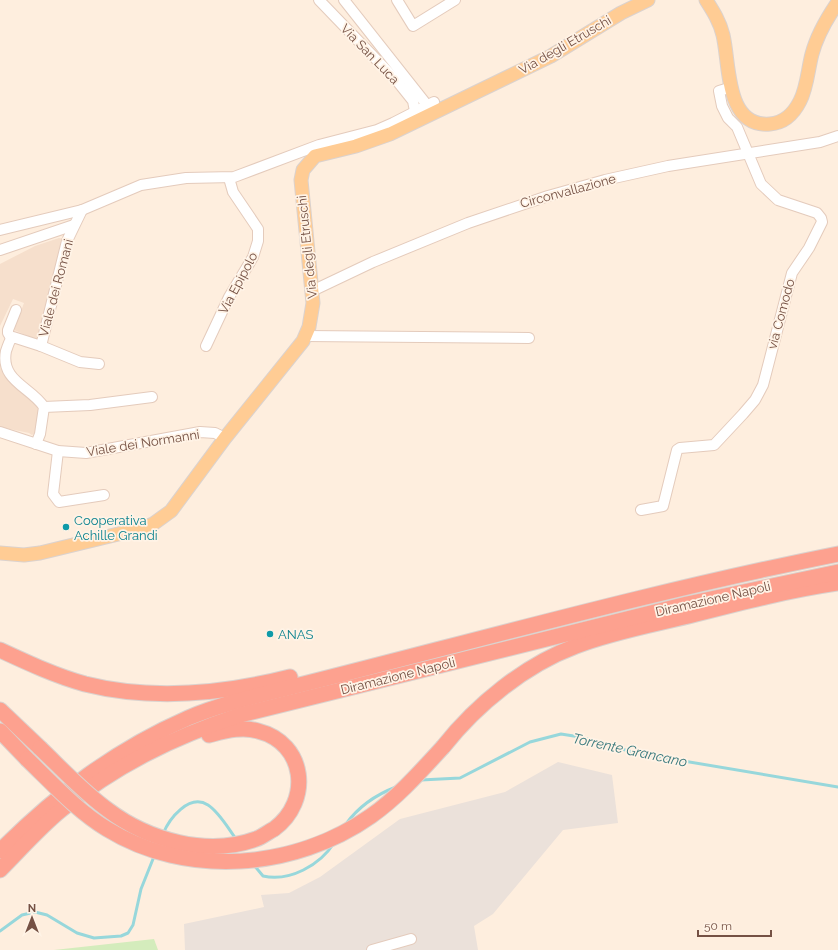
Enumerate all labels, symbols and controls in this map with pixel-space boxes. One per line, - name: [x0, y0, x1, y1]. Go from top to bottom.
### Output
- street label: Via degli Etruschi: [516, 13, 614, 77]
- street label: Via San Luca: [338, 21, 402, 87]
- street label: Circonvallazione: [518, 171, 618, 211]
- street label: Via degli Etruschi: [294, 195, 320, 299]
- street label: Viale dei Romani: [36, 237, 76, 339]
- street label: Via Epipolo: [215, 249, 261, 316]
- street label: via Comodo: [764, 277, 798, 351]
- street label: Viale dei Normanni: [85, 427, 201, 459]
- place label: Cooperativa Achille Grandi: [74, 513, 158, 543]
- marker: Cooperativa Achille Grandi: [61, 522, 71, 532]
- street label: Diramazione Napoli: [654, 578, 772, 620]
- place label: ANAS: [278, 627, 313, 642]
- marker: ANAS: [265, 629, 275, 639]
- street label: Diramazione Napoli: [339, 655, 457, 697]
- water label: Torrente Grancano: [571, 730, 689, 770]
- north arrow: [12, 898, 52, 938]
- text: N: [28, 902, 36, 915]
- scale bar: [698, 912, 771, 938]
- text: 50 m: [704, 919, 732, 933]

